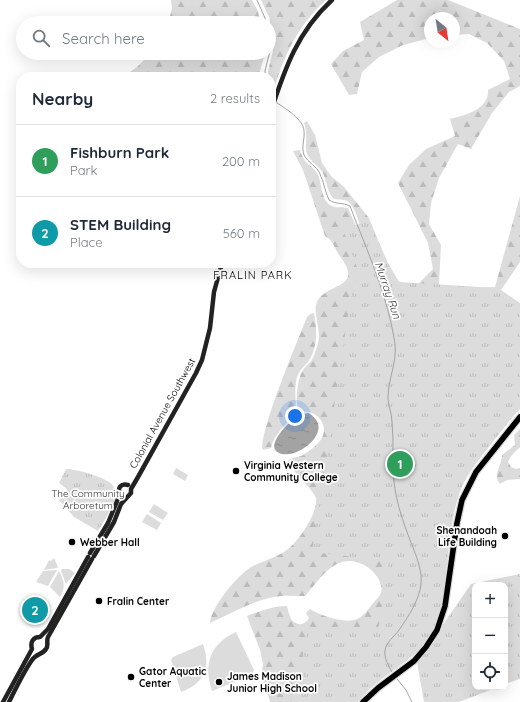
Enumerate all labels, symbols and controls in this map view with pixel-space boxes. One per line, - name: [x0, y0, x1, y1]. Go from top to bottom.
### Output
- north arrow: [424, 12, 460, 48]
- search box: [16, 16, 276, 60]
- icon: search: [30, 27, 52, 49]
- text: Search here: [62, 29, 145, 48]
- text: Nearby: [32, 88, 93, 109]
- text: 2 results: [210, 90, 260, 106]
- text: Fishburn Park: [70, 143, 169, 162]
- text: 1: [42, 153, 48, 169]
- text: 200 m: [222, 153, 260, 169]
- text: Park: [70, 162, 98, 178]
- text: STEM Building: [70, 215, 171, 234]
- text: 2: [41, 225, 49, 241]
- text: 560 m: [223, 225, 260, 241]
- text: Place: [70, 234, 103, 250]
- water label: Murray Run: [372, 260, 405, 321]
- district label: FRALIN PARK: [213, 268, 293, 282]
- street label: Colonial Avenue Southwest: [127, 355, 199, 471]
- your location: [285, 406, 305, 426]
- pin: 1: [387, 449, 413, 479]
- place label: Virginia Western Community College: [244, 459, 338, 484]
- marker: Virginia Western Community College: [231, 466, 241, 476]
- park label: The Community Arboretum: [51, 487, 125, 512]
- place label: Shenandoah Life Building: [436, 524, 497, 549]
- marker: Shenandoah Life Building: [500, 531, 510, 541]
- place label: Webber Hall: [80, 536, 140, 549]
- marker: Webber Hall: [67, 537, 77, 547]
- map controls: [472, 582, 508, 690]
- button: +: [472, 582, 508, 618]
- pin: 2: [22, 595, 48, 625]
- place label: Fralin Center: [107, 595, 170, 608]
- marker: Fralin Center: [94, 596, 104, 606]
- button: −: [472, 618, 508, 654]
- button: locate: [472, 654, 508, 690]
- place label: Gator Aquatic Center: [139, 665, 206, 690]
- place label: James Madison Junior High School: [227, 670, 317, 695]
- marker: Gator Aquatic Center: [126, 672, 136, 682]
- marker: James Madison Junior High School: [214, 677, 224, 687]

